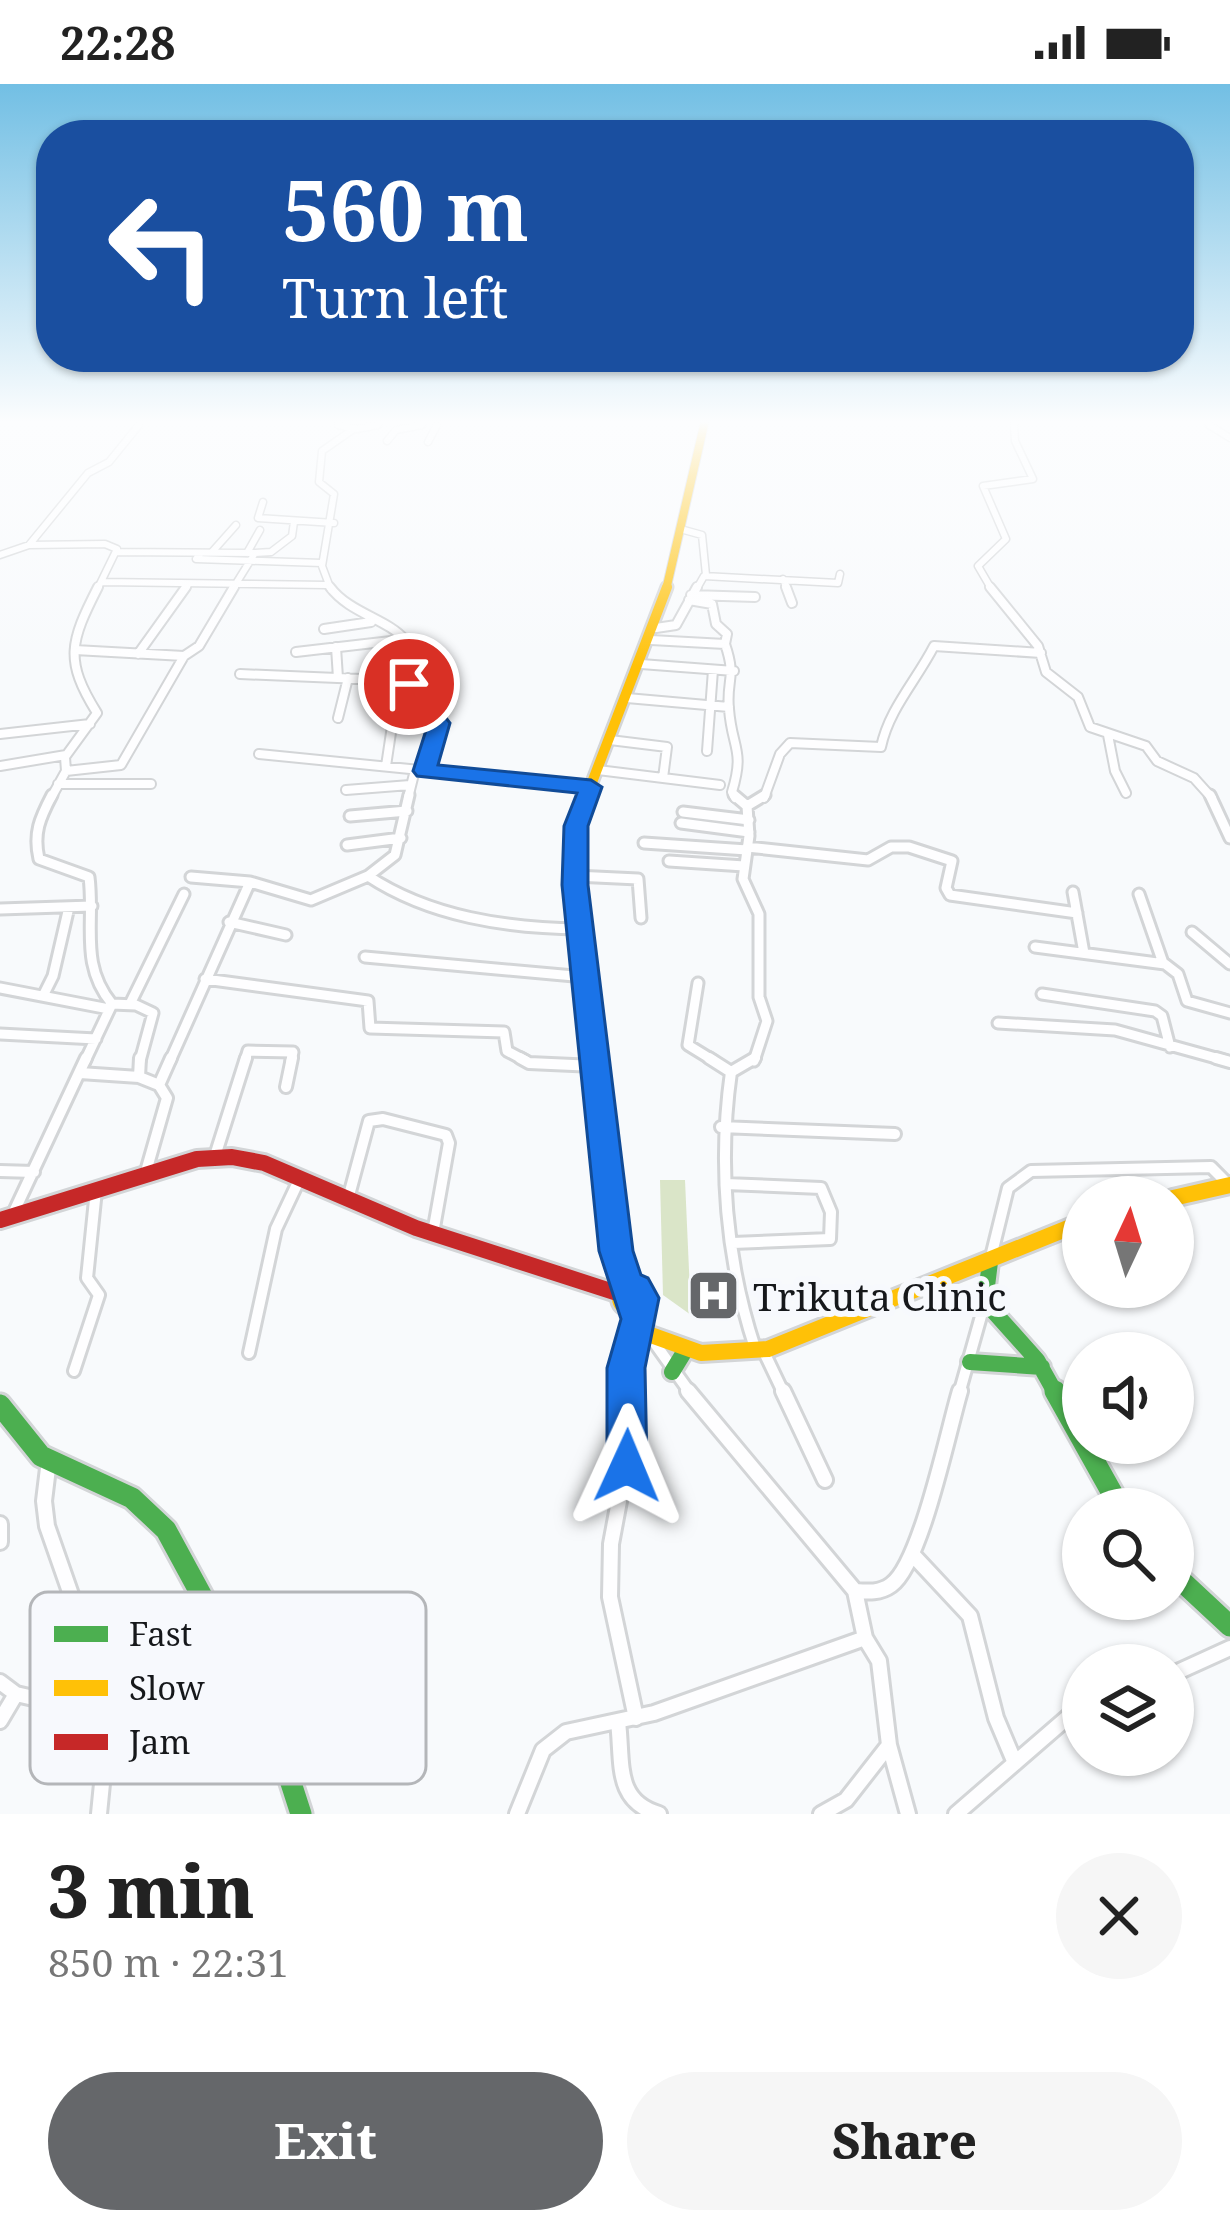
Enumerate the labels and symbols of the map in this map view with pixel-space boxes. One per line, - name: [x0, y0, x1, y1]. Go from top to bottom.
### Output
- pin: [358, 633, 460, 735]
- north arrow: [1062, 1176, 1194, 1308]
- hospital icon: Trikuta Clinic: [686, 1267, 742, 1323]
- place label: Trikuta Clinic: [753, 1269, 1007, 1322]
- position arrow: [564, 1403, 690, 1529]
- legend: [30, 1592, 426, 1784]
- text: Fast: [129, 1611, 192, 1656]
- text: Slow: [129, 1665, 205, 1710]
- text: Jam: [128, 1719, 191, 1764]

